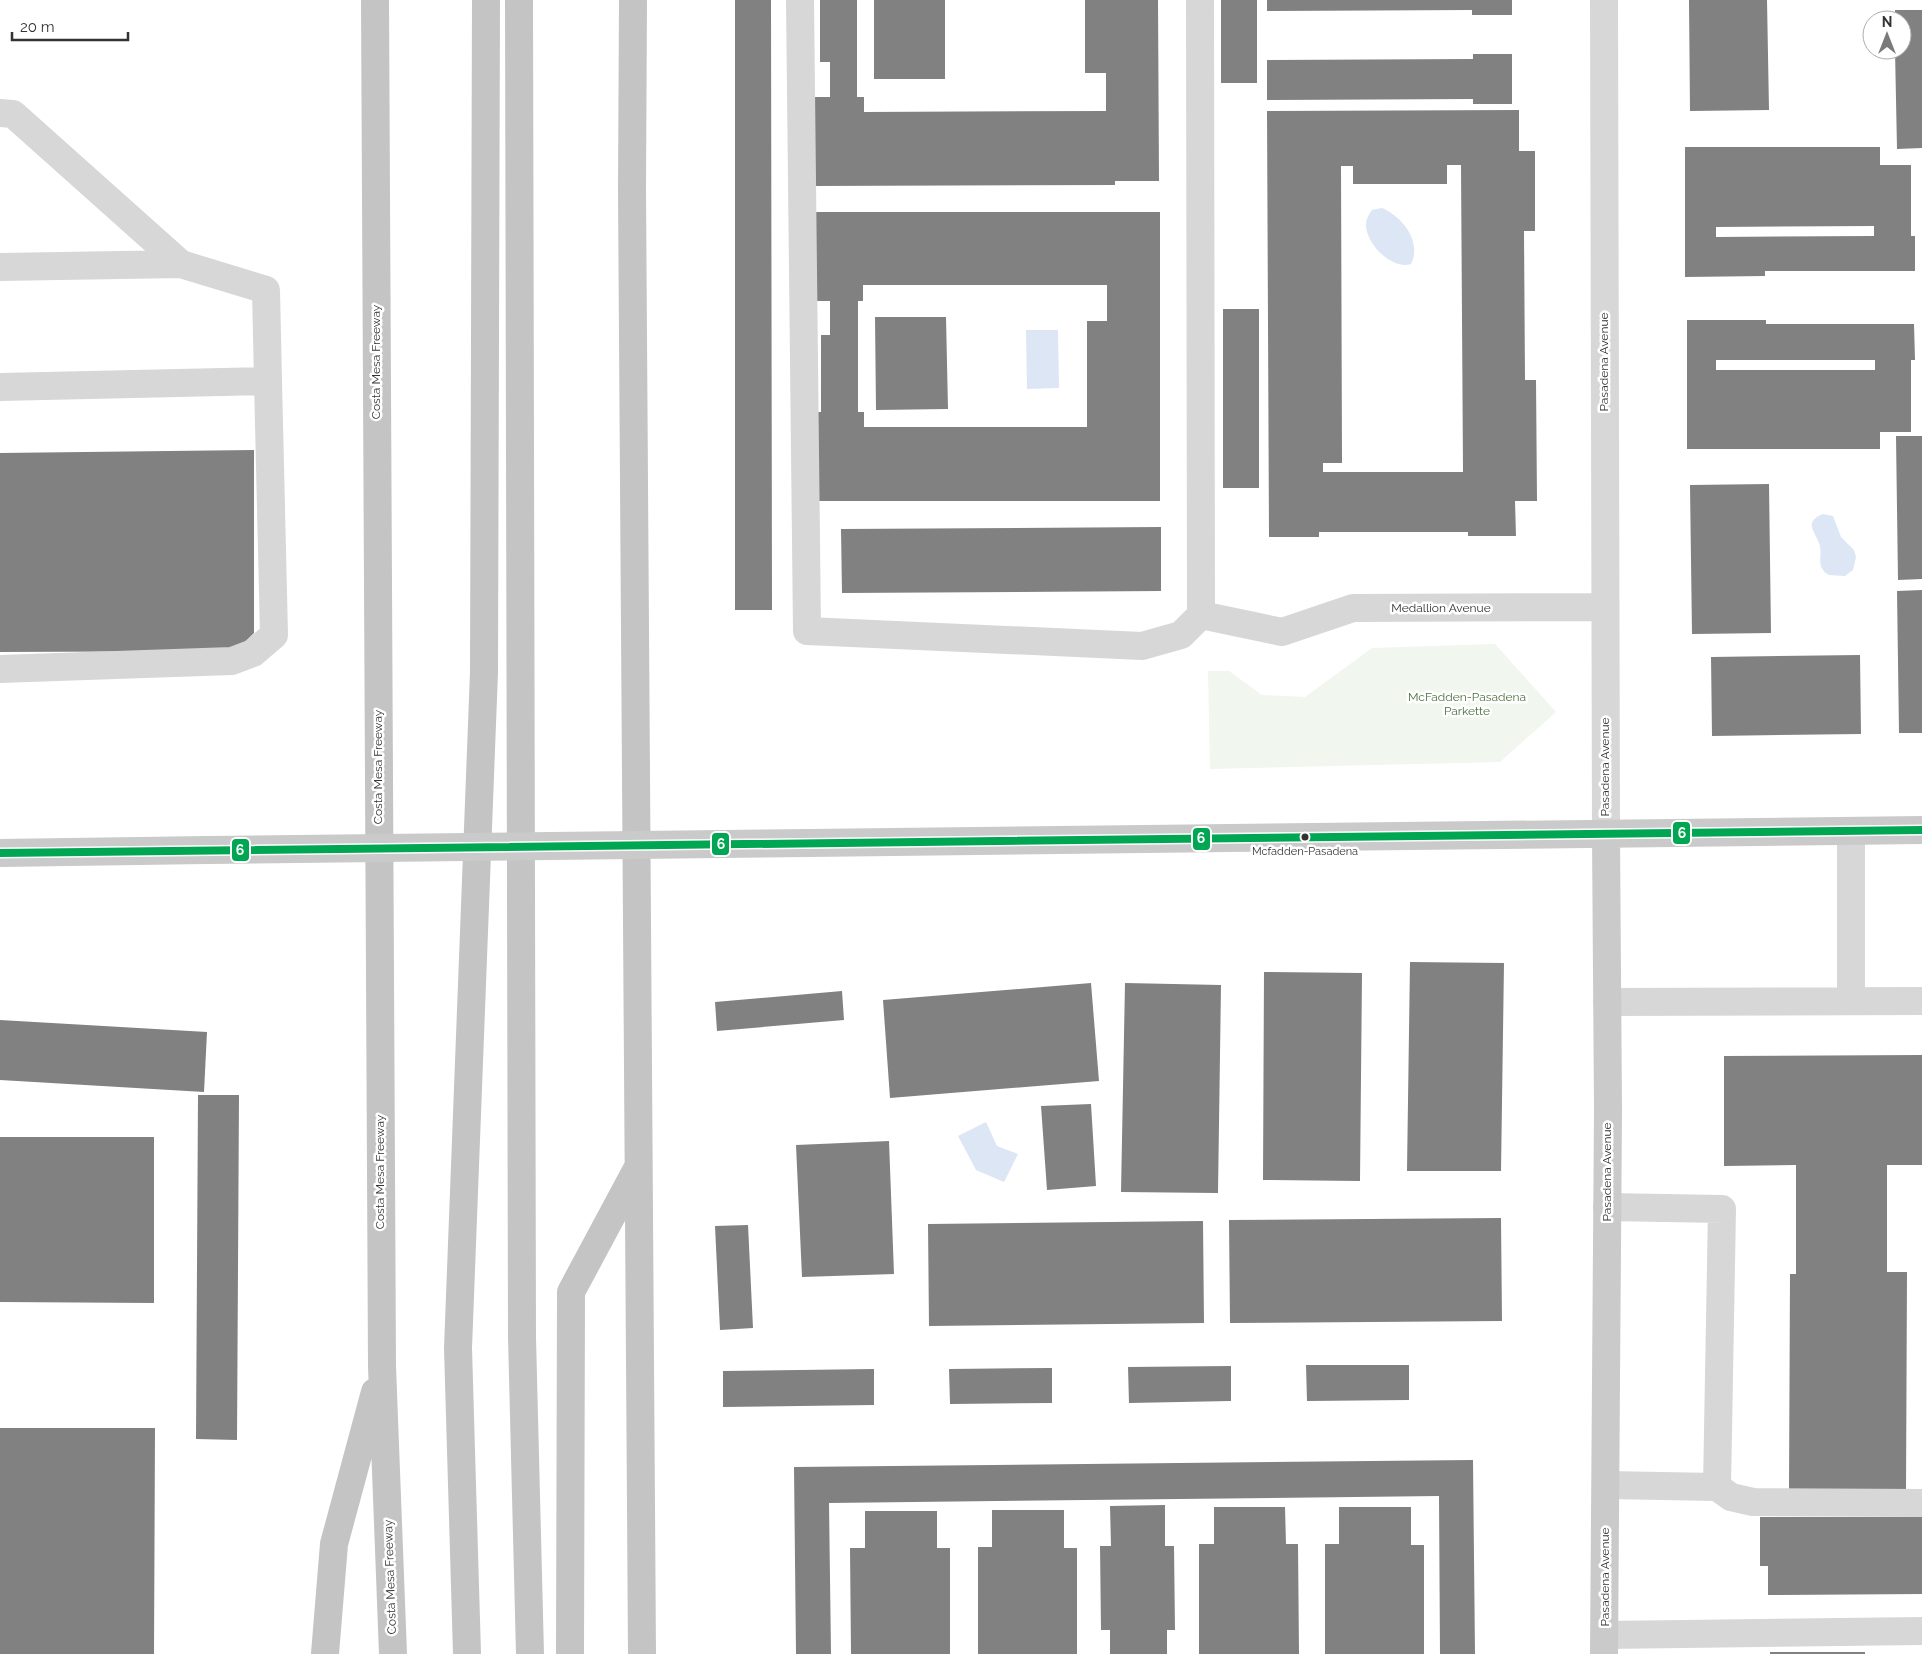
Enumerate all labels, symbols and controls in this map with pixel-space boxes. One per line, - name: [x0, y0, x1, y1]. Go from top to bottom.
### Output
- scale bar: [12, 10, 129, 42]
- north arrow: [1862, 10, 1912, 60]
- text: N: [1882, 14, 1892, 30]
- text: 20 m: [20, 18, 55, 36]
- street label: Costa Mesa Freeway: [369, 304, 383, 419]
- street label: Pasadena Avenue: [1597, 312, 1611, 412]
- street label: Medallion Avenue: [1391, 601, 1491, 615]
- park label: McFadden-Pasadena Parkette: [1408, 690, 1526, 718]
- street label: Costa Mesa Freeway: [371, 709, 385, 824]
- street label: Pasadena Avenue: [1598, 717, 1612, 817]
- line badge: 6: [1672, 821, 1691, 845]
- text: 6: [1678, 825, 1686, 841]
- line badge: 6: [1192, 827, 1211, 851]
- text: 6: [1197, 830, 1205, 846]
- line badge: 6: [711, 832, 730, 856]
- marker: Mcfadden-Pasadena: [1300, 832, 1310, 842]
- text: 6: [717, 836, 725, 852]
- line badge: 6: [231, 838, 250, 862]
- text: 6: [236, 842, 244, 858]
- place label: Mcfadden-Pasadena: [1252, 845, 1358, 858]
- street label: Costa Mesa Freeway: [373, 1114, 387, 1229]
- street label: Pasadena Avenue: [1600, 1122, 1614, 1222]
- street label: Costa Mesa Freeway: [381, 1519, 399, 1635]
- street label: Pasadena Avenue: [1598, 1527, 1612, 1627]

